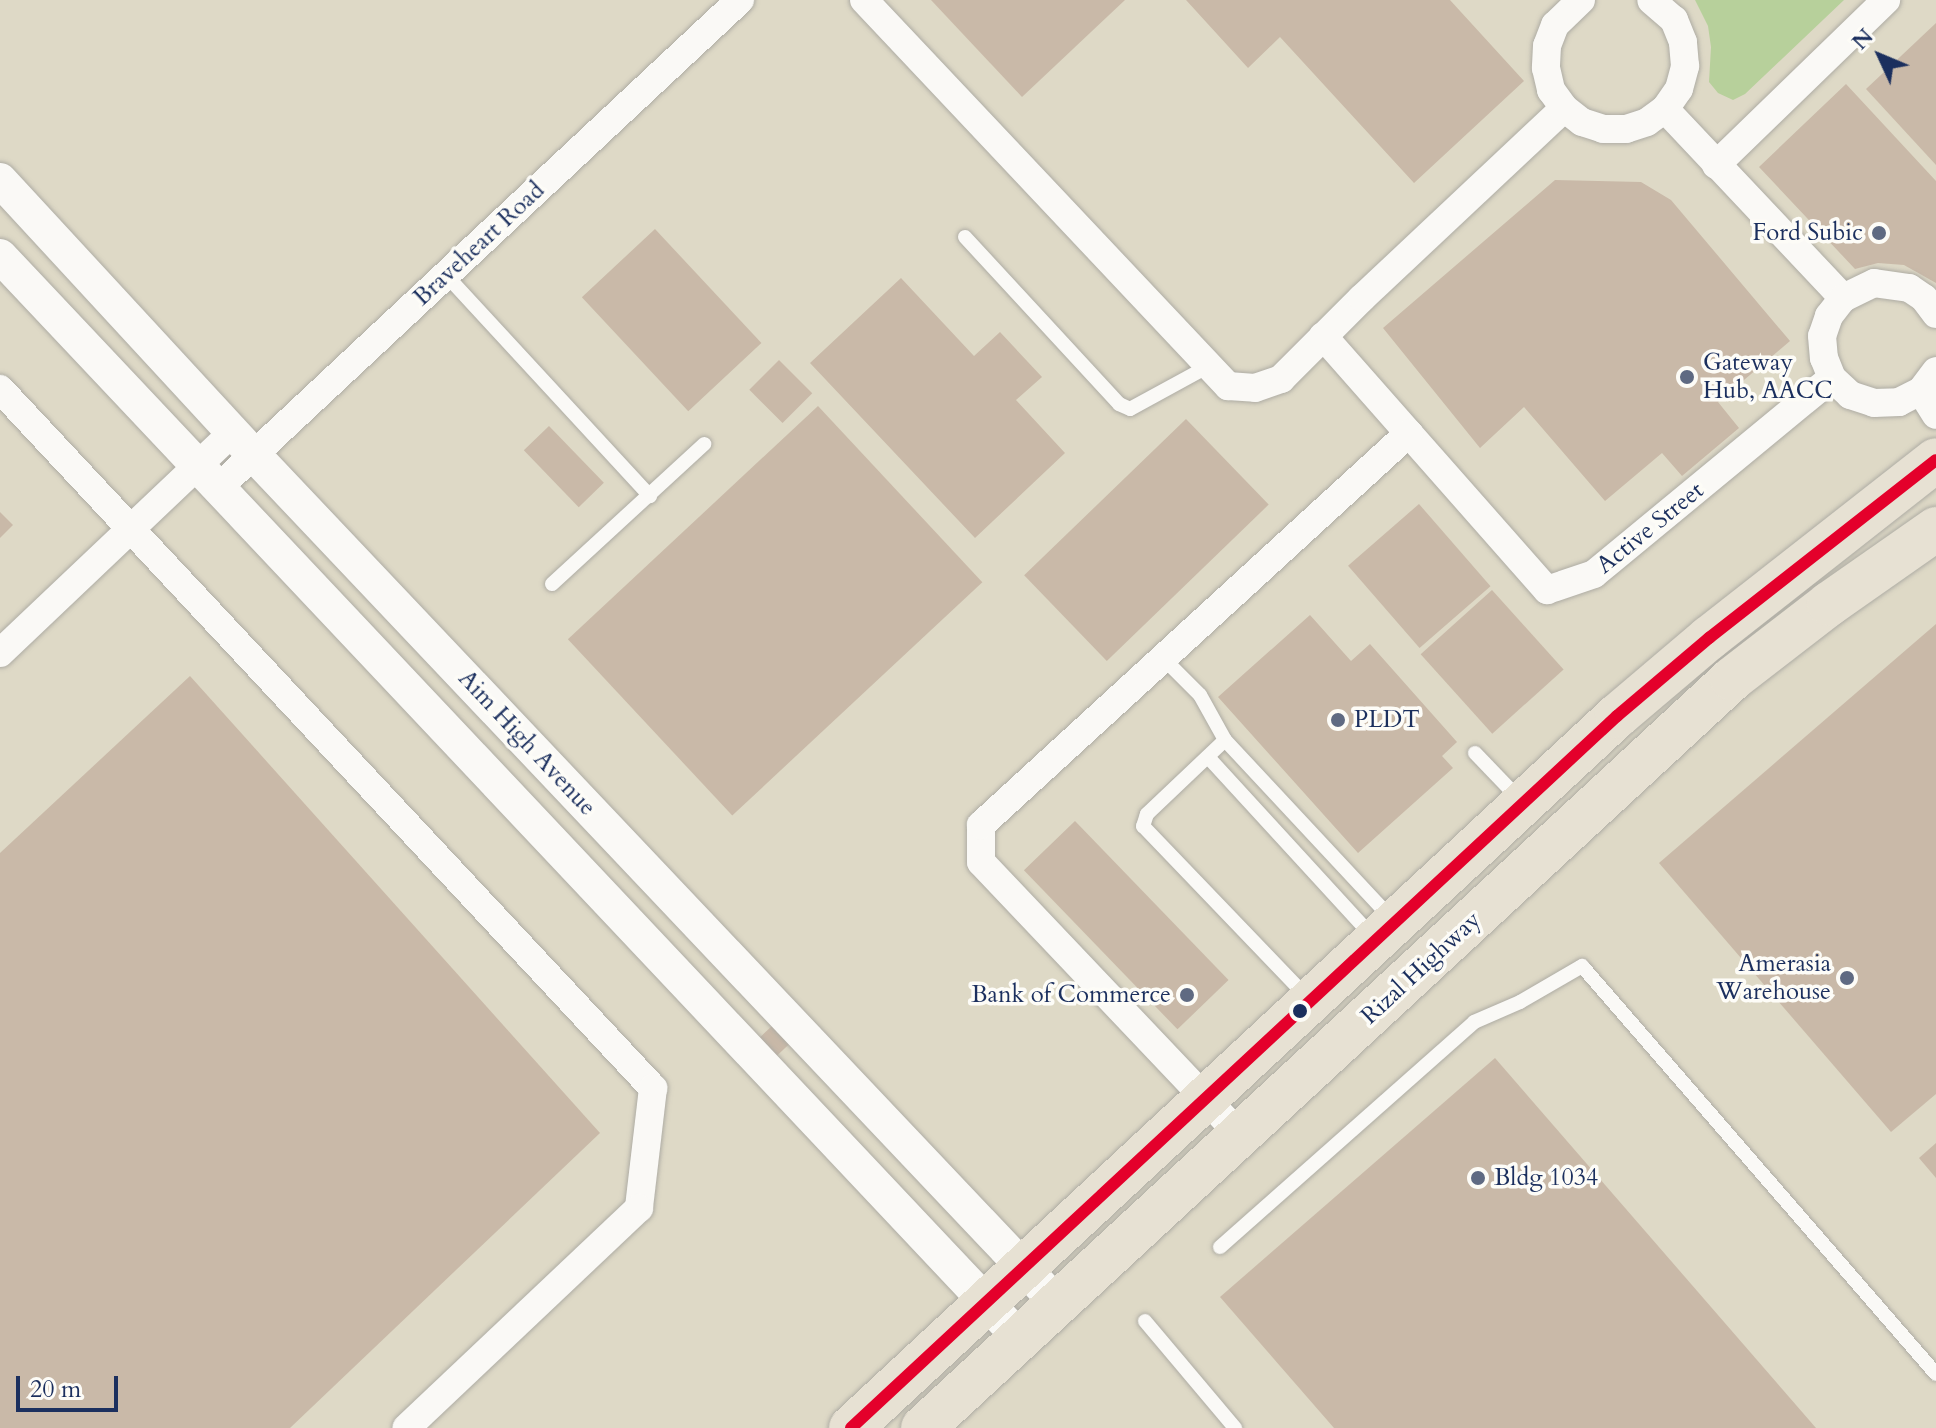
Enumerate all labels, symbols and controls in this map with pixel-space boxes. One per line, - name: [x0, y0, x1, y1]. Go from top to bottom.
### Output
- north arrow: [1840, 16, 1920, 96]
- text: N: [1845, 22, 1880, 57]
- street label: Braveheart Road: [408, 176, 550, 312]
- place label: Ford Subic: [1753, 219, 1863, 247]
- marker: Ford Subic: [1870, 224, 1888, 242]
- place label: Gateway Hub, AACC: [1703, 349, 1833, 405]
- marker: Gateway Hub, AACC: [1678, 368, 1696, 386]
- street label: Active Street: [1591, 476, 1709, 580]
- street label: Aim High Avenue: [452, 664, 602, 822]
- place label: PLDT: [1354, 706, 1420, 734]
- marker: PLDT: [1329, 711, 1347, 729]
- street label: Rizal Highway: [1355, 905, 1487, 1031]
- place label: Amerasia Warehouse: [1716, 950, 1831, 1006]
- marker: Amerasia Warehouse: [1838, 969, 1856, 987]
- place label: Bank of Commerce: [971, 981, 1171, 1009]
- marker: Bank of Commerce: [1178, 986, 1196, 1004]
- unlabelled marker: [1292, 1003, 1308, 1019]
- place label: Bldg 1034: [1494, 1164, 1598, 1192]
- marker: Bldg 1034: [1469, 1169, 1487, 1187]
- scale bar: [20, 1360, 122, 1410]
- text: 20 m: [30, 1373, 81, 1406]

